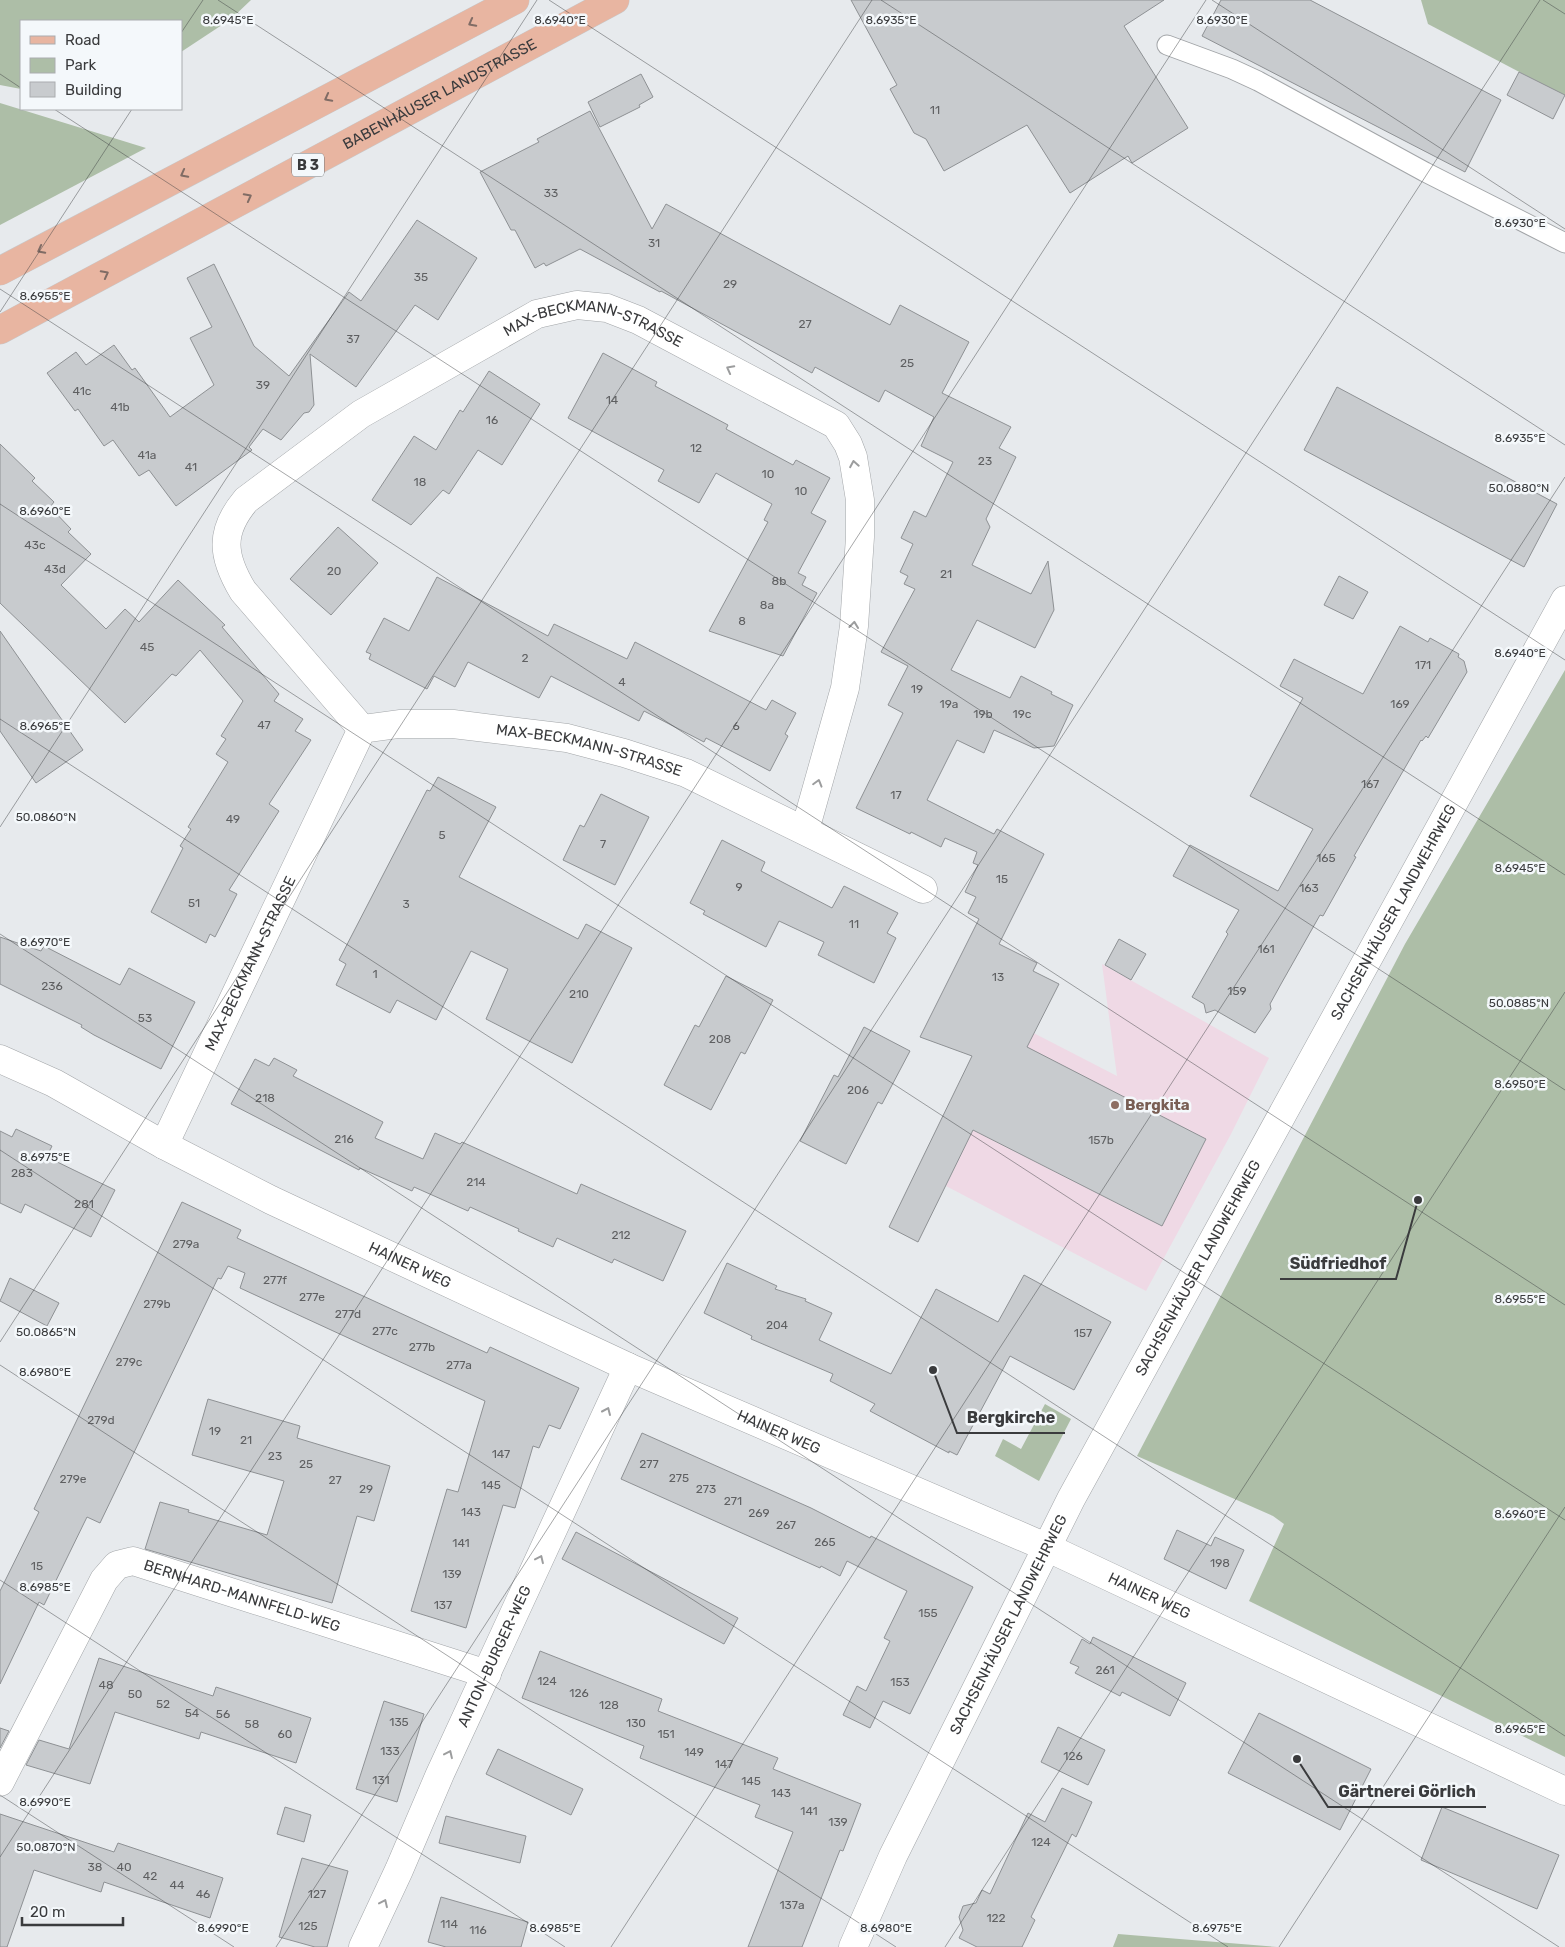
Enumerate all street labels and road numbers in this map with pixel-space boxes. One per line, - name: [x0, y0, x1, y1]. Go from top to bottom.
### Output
- street label: BABENHÄUSER LANDSTRASSE: [340, 35, 540, 153]
- road number: B 3: [292, 154, 324, 176]
- street label: MAX-BECKMANN-STRASSE: [497, 327, 689, 355]
- street label: MAX-BECKMANN-STRASSE: [495, 720, 685, 780]
- street label: SACHSENHÄUSER LANDWEHRWEG: [1327, 801, 1460, 1023]
- street label: MAX-BECKMANN-STRASSE: [201, 873, 300, 1054]
- street label: SACHSENHÄUSER LANDWEHRWEG: [1131, 1157, 1265, 1379]
- street label: HAINER WEG: [366, 1238, 454, 1292]
- street label: HAINER WEG: [734, 1406, 823, 1458]
- street label: SACHSENHÄUSER LANDWEHRWEG: [946, 1512, 1071, 1738]
- street label: BERNHARD-MANNFELD-WEG: [142, 1556, 343, 1636]
- street label: HAINER WEG: [1105, 1568, 1193, 1623]
- street label: ANTON-BURGER-WEG: [454, 1583, 535, 1730]

